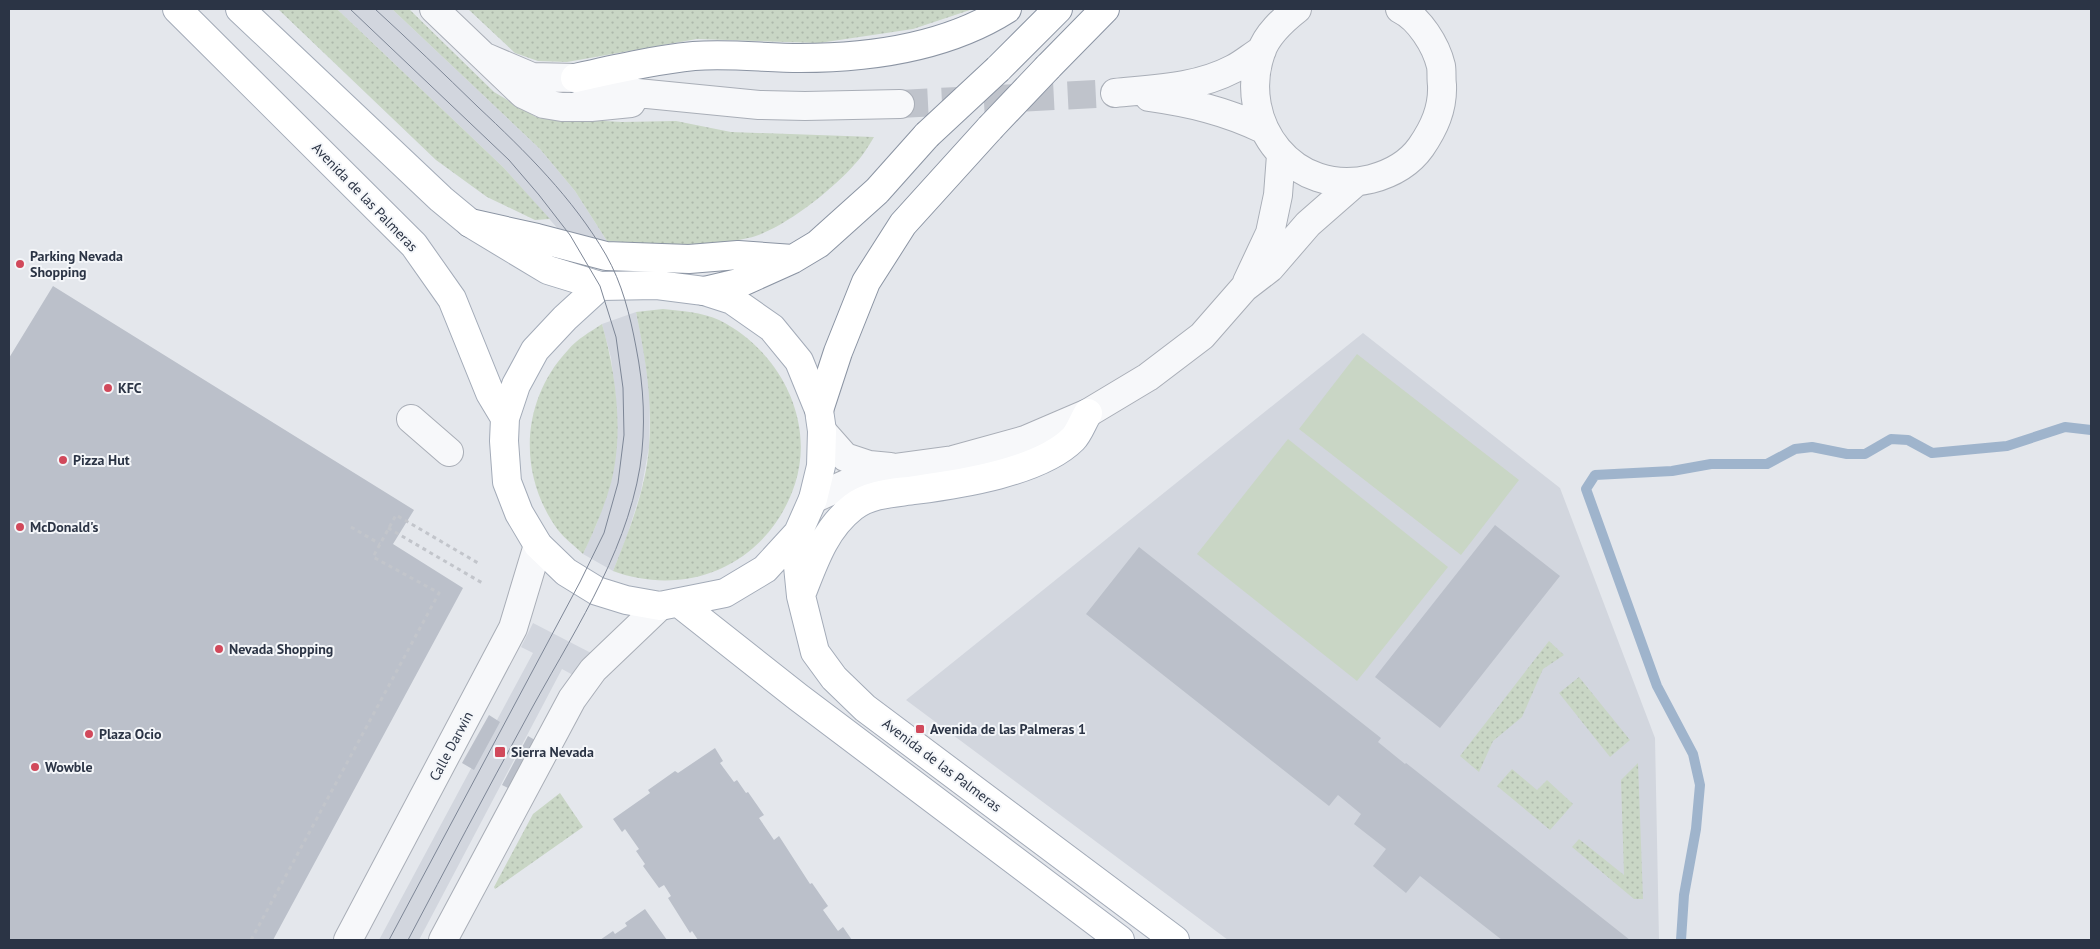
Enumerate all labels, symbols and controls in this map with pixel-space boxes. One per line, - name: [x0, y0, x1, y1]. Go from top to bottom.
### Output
- street label: Avenida de las Palmeras: [308, 139, 422, 255]
- place label: Parking Nevada Shopping: [30, 247, 123, 281]
- marker: Parking Nevada Shopping: [14, 258, 26, 270]
- place label: KFC: [118, 379, 142, 397]
- marker: KFC: [102, 382, 114, 394]
- place label: Pizza Hut: [73, 451, 130, 469]
- marker: Pizza Hut: [57, 454, 69, 466]
- place label: McDonald's: [30, 518, 99, 536]
- marker: McDonald's: [14, 521, 26, 533]
- place label: Nevada Shopping: [229, 640, 333, 658]
- marker: Nevada Shopping: [213, 643, 225, 655]
- street label: Calle Darwin: [425, 708, 477, 784]
- street label: Avenida de las Palmeras: [879, 714, 1005, 816]
- place label: Avenida de las Palmeras 1: [930, 720, 1086, 738]
- marker: Avenida de las Palmeras 1: [914, 723, 926, 735]
- place label: Plaza Ocio: [99, 725, 162, 743]
- marker: Plaza Ocio: [83, 728, 95, 740]
- place label: Sierra Nevada: [511, 743, 594, 761]
- marker: Sierra Nevada: [493, 745, 507, 759]
- place label: Wowble: [45, 758, 93, 776]
- marker: Wowble: [29, 761, 41, 773]

